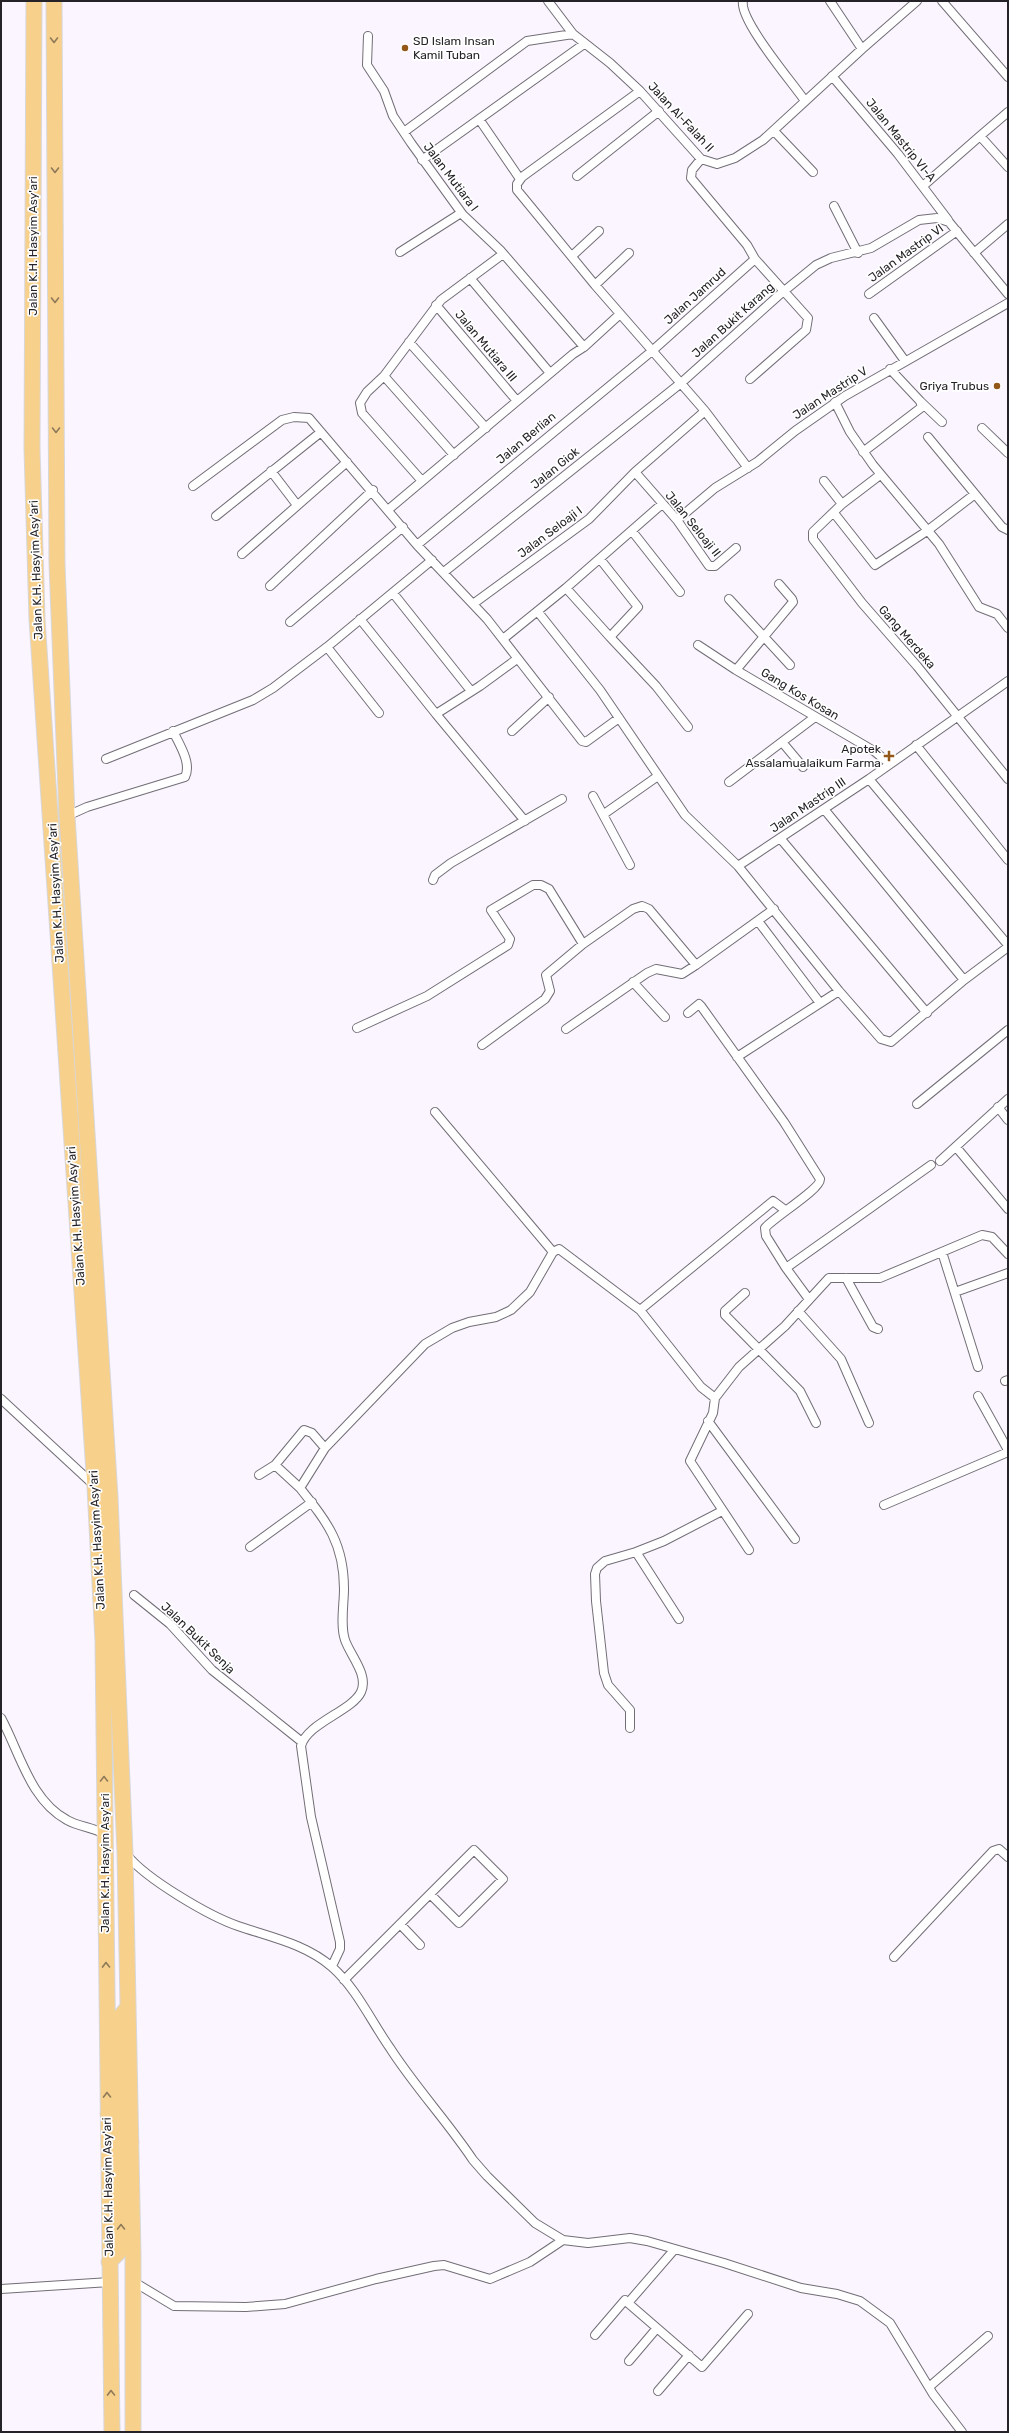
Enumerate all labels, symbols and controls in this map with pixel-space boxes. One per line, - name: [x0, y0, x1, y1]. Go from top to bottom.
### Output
- place label: SD Islam Insan Kamil Tuban: [413, 34, 495, 62]
- one-way arrow: [50, 37, 58, 43]
- marker: SD Islam Insan Kamil Tuban: [400, 43, 410, 53]
- street label: Jalan Al-Falah II: [645, 79, 717, 155]
- street label: Jalan Mastrip VI-A: [863, 96, 939, 184]
- street label: Jalan Mutiara I: [421, 140, 481, 214]
- one-way arrow: [51, 167, 59, 173]
- street label: Jalan K.H. Hasyim Asy'ari: [26, 176, 40, 316]
- street label: Jalan Mastrip VI: [866, 221, 946, 285]
- street label: Jalan Jamrud: [661, 265, 729, 327]
- street label: Jalan Bukit Karang: [689, 280, 777, 360]
- one-way arrow: [51, 297, 59, 303]
- street label: Jalan Mutiara III: [452, 308, 520, 384]
- street label: Jalan Mastrip V: [790, 364, 870, 422]
- place label: Griya Trubus: [919, 379, 989, 393]
- marker: Griya Trubus: [992, 381, 1002, 391]
- street label: Jalan Berlian: [494, 409, 558, 467]
- one-way arrow: [52, 427, 60, 433]
- street label: Jalan Giok: [528, 444, 583, 492]
- street label: Jalan Seloaji II: [662, 488, 724, 560]
- street label: Jalan K.H. Hasyim Asy'ari: [27, 500, 45, 640]
- street label: Jalan Seloaji I: [515, 503, 585, 561]
- street label: Gang Merdeka: [876, 602, 938, 672]
- street label: Gang Kos Kosan: [758, 665, 842, 723]
- place label: Apotek Assalamualaikum Farma: [745, 742, 882, 770]
- marker: Apotek Assalamualaikum Farma: [884, 751, 894, 761]
- street label: Jalan Mastrip III: [767, 775, 849, 835]
- street label: Jalan K.H. Hasyim Asy'ari: [45, 823, 67, 963]
- street label: Jalan K.H. Hasyim Asy'ari: [64, 1146, 88, 1286]
- street label: Jalan K.H. Hasyim Asy'ari: [86, 1470, 108, 1610]
- street label: Jalan Bukit Senja: [158, 1599, 238, 1677]
- one-way arrow: [100, 1776, 108, 1782]
- street label: Jalan K.H. Hasyim Asy'ari: [98, 1793, 112, 1933]
- one-way arrow: [102, 1962, 110, 1968]
- one-way arrow: [103, 2092, 111, 2098]
- street label: Jalan K.H. Hasyim Asy'ari: [100, 2117, 116, 2257]
- one-way arrow: [117, 2224, 126, 2230]
- one-way arrow: [107, 2390, 116, 2396]

